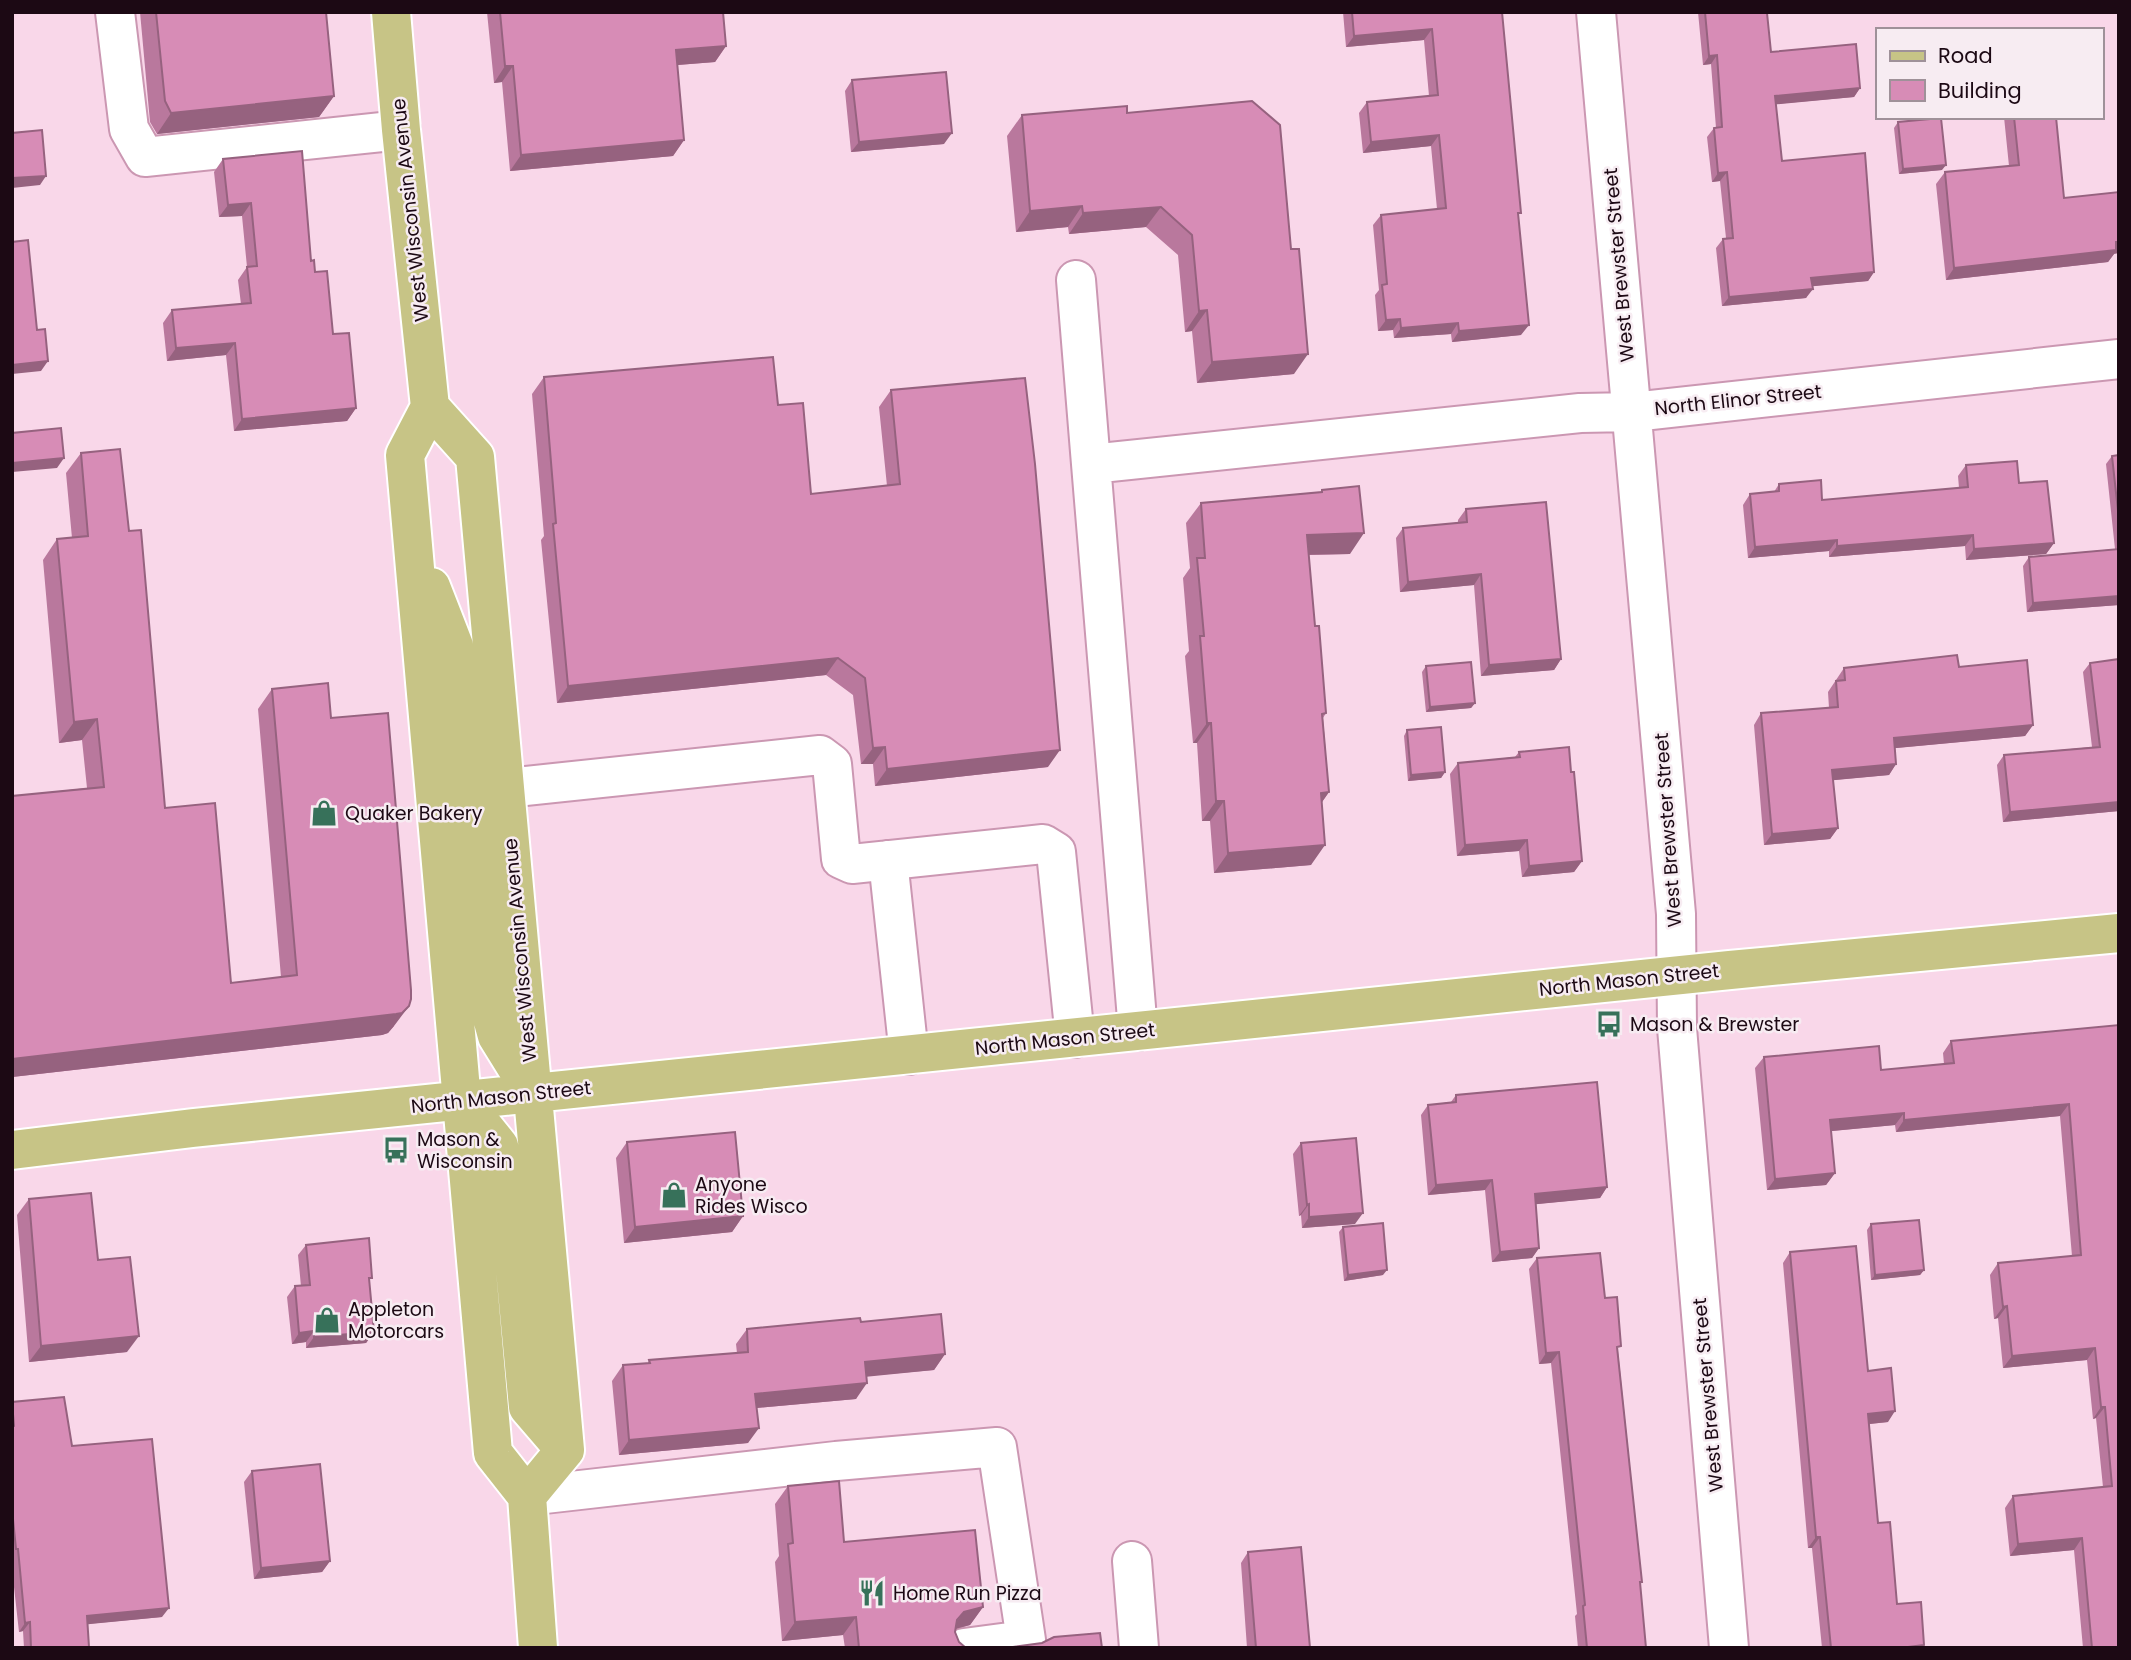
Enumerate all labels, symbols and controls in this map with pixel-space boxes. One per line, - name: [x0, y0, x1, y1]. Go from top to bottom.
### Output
- legend: [1876, 28, 2103, 119]
- text: Road: [1938, 41, 1993, 70]
- text: Building: [1938, 76, 2022, 105]
- street label: West Wisconsin Avenue: [385, 97, 435, 323]
- street label: West Brewster Street: [1597, 167, 1641, 363]
- street label: North Elinor Street: [1653, 378, 1823, 422]
- street label: West Brewster Street: [1648, 732, 1688, 928]
- shop icon: Quaker Bakery: [309, 798, 339, 828]
- place label: Quaker Bakery: [345, 800, 483, 827]
- street label: West Wisconsin Avenue: [497, 837, 543, 1063]
- street label: North Mason Street: [1538, 957, 1720, 1003]
- bus stop icon: Mason & Brewster: [1594, 1009, 1624, 1039]
- place label: Mason & Brewster: [1630, 1011, 1799, 1038]
- street label: North Mason Street: [974, 1016, 1156, 1062]
- street label: North Mason Street: [410, 1074, 592, 1120]
- place label: Mason & Wisconsin: [417, 1126, 513, 1175]
- bus stop icon: Mason & Wisconsin: [381, 1135, 411, 1165]
- place label: Anyone Rides Wisco: [695, 1171, 808, 1220]
- shop icon: Anyone Rides Wisco: [659, 1180, 689, 1210]
- place label: Appleton Motorcars: [348, 1296, 444, 1345]
- street label: West Brewster Street: [1686, 1297, 1730, 1493]
- shop icon: Appleton Motorcars: [312, 1305, 342, 1335]
- restaurant icon: Home Run Pizza: [857, 1578, 887, 1608]
- place label: Home Run Pizza: [893, 1580, 1042, 1607]

